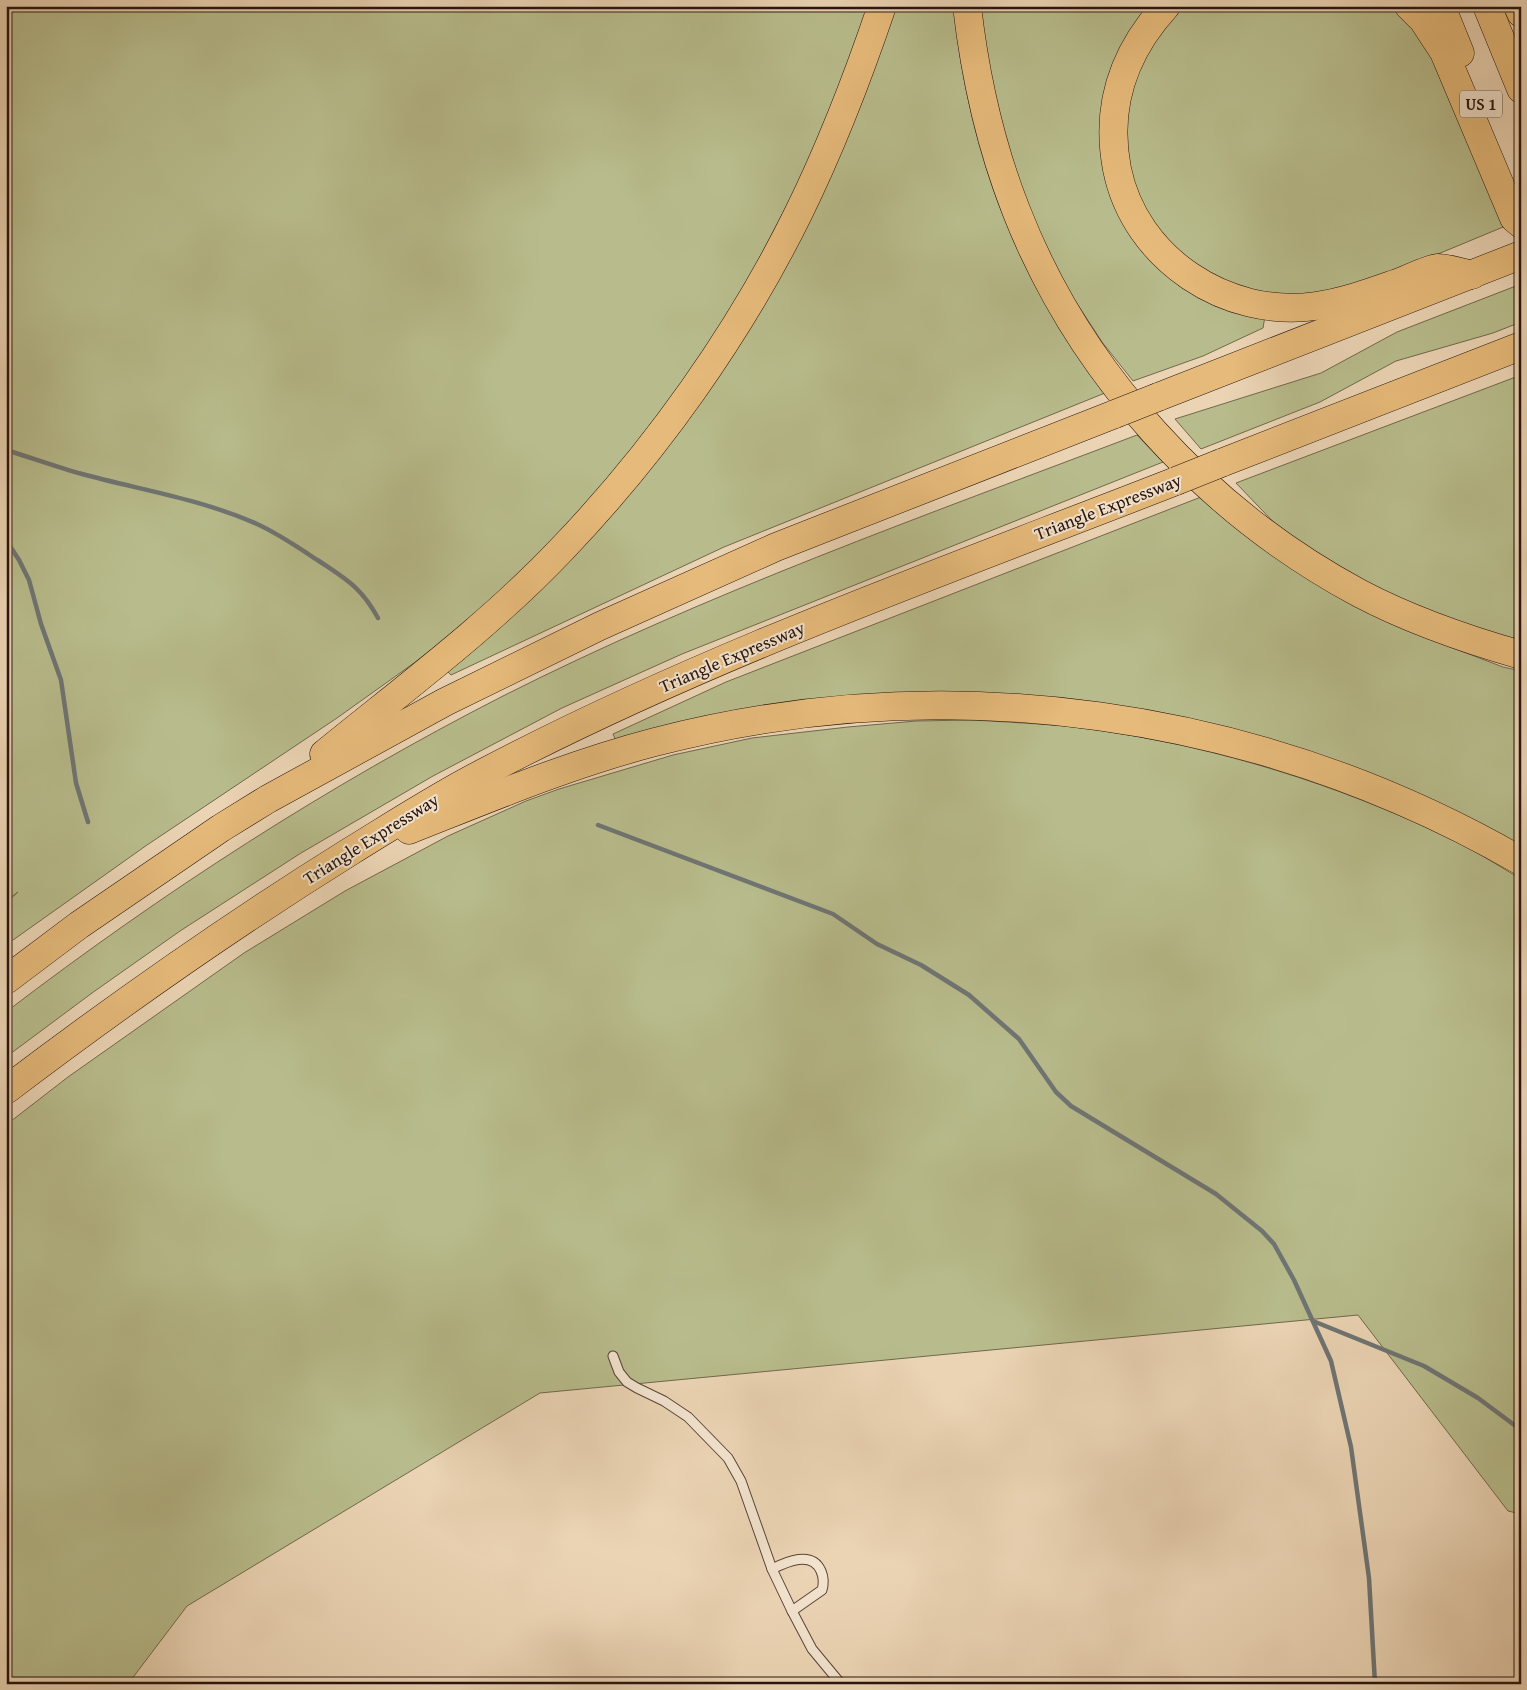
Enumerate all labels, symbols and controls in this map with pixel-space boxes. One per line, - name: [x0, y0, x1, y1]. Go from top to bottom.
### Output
- road number: US 1: [1460, 90, 1502, 118]
- street label: Triangle Expressway: [1030, 466, 1185, 547]
- street label: Triangle Expressway: [655, 614, 809, 699]
- street label: Triangle Expressway: [298, 786, 444, 891]

